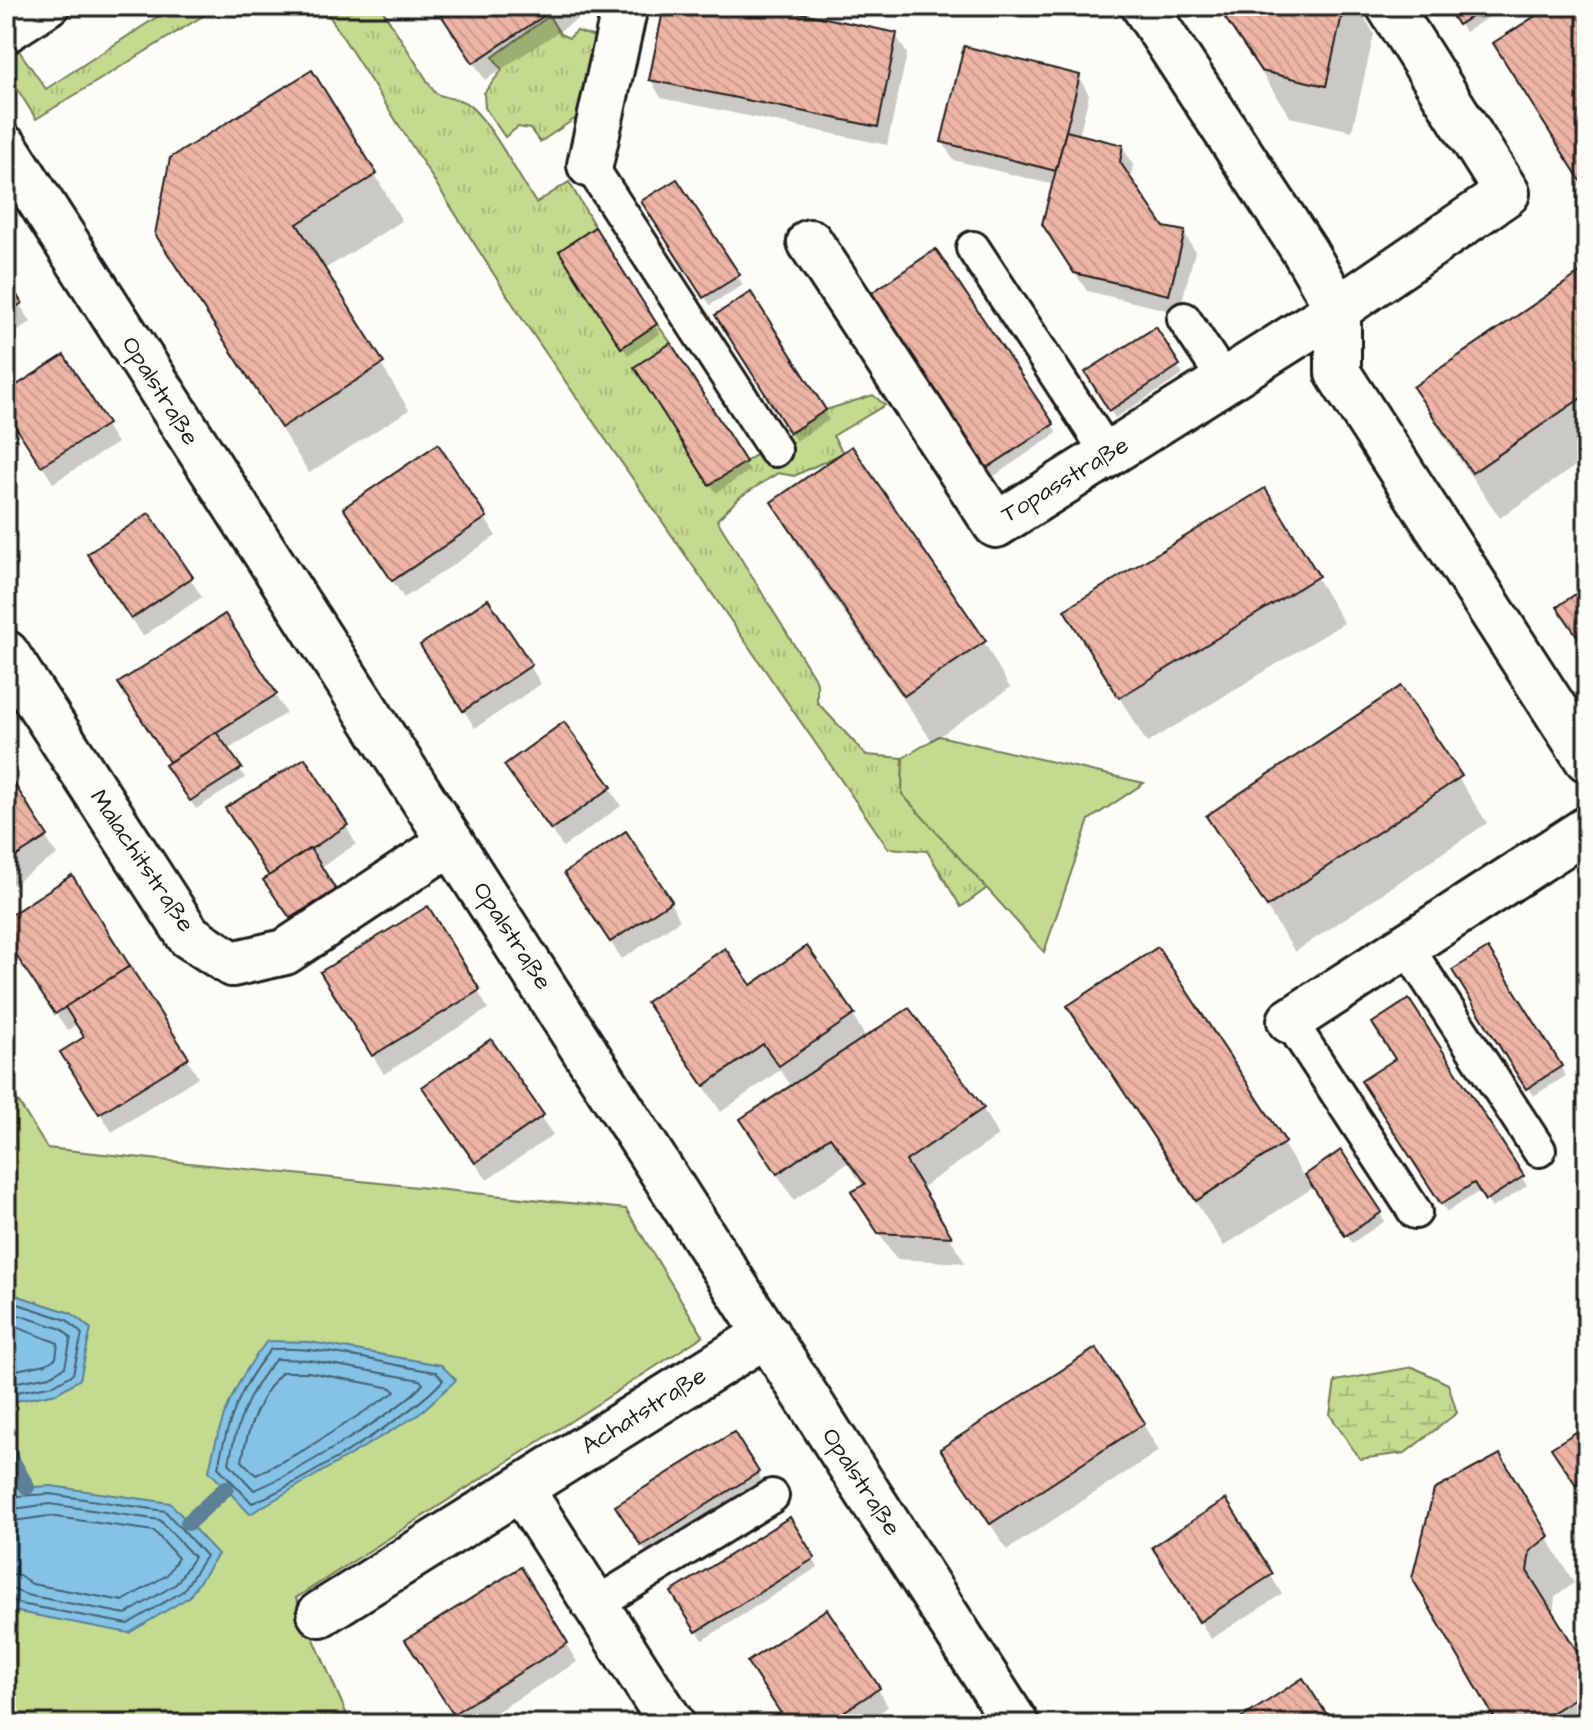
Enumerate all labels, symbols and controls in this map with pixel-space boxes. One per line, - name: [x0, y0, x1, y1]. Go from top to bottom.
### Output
- street label: Opalstraße: [113, 330, 207, 452]
- street label: Topasstraße: [995, 429, 1135, 531]
- street label: Malachitstraße: [82, 783, 202, 939]
- street label: Opalstraße: [464, 875, 560, 997]
- street label: Achatstraße: [575, 1359, 713, 1463]
- street label: Opalstraße: [813, 1421, 909, 1543]

